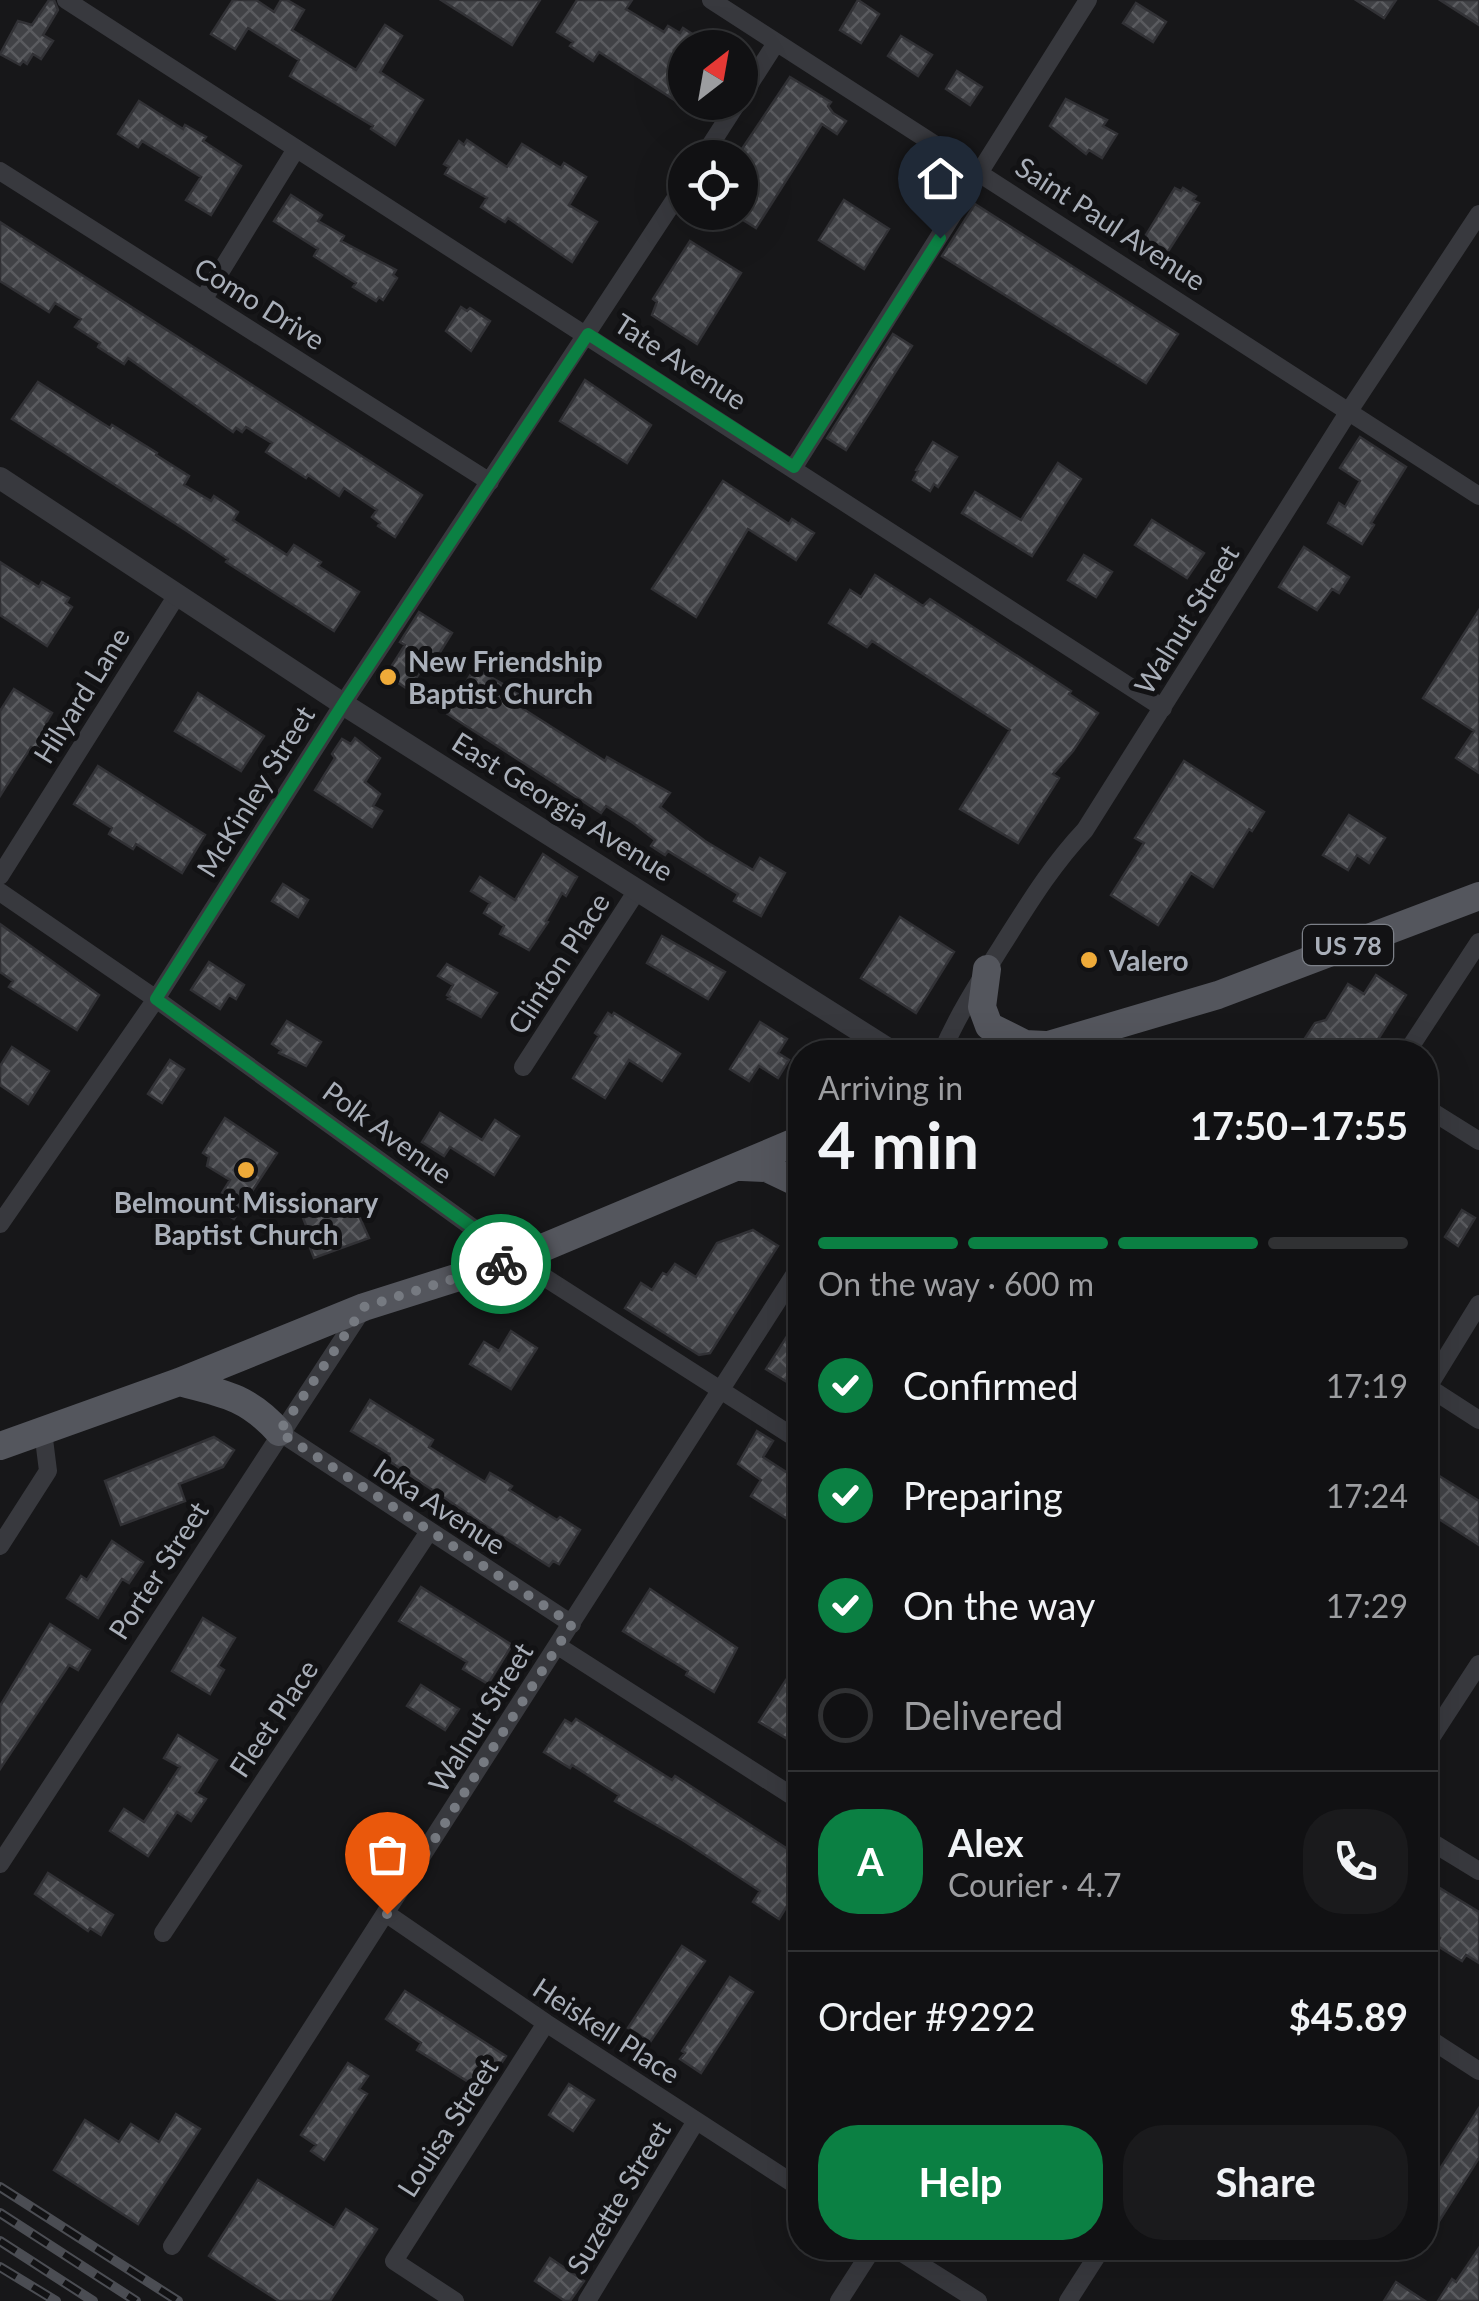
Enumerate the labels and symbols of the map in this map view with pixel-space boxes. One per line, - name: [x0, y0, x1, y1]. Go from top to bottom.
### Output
- north arrow: [668, 30, 758, 120]
- pin: [898, 136, 983, 239]
- street label: Saint Paul Avenue: [1010, 149, 1212, 297]
- street label: Como Drive: [189, 250, 331, 356]
- street label: Tate Avenue: [609, 306, 753, 416]
- street label: Walnut Street: [1127, 538, 1245, 700]
- street label: Hilyard Lane: [26, 621, 136, 769]
- place label: New Friendship Baptist Church: [408, 644, 603, 710]
- marker: New Friendship Baptist Church: [377, 666, 399, 688]
- street label: McKinley Street: [189, 699, 321, 883]
- street label: East Georgia Avenue: [446, 724, 680, 888]
- street label: Clinton Place: [500, 886, 616, 1040]
- road number: US 78: [1303, 925, 1393, 965]
- place label: Valero: [1108, 943, 1189, 977]
- marker: Valero: [1078, 949, 1100, 971]
- street label: Polk Avenue: [317, 1074, 459, 1190]
- marker: Belmount Missionary Baptist Church: [235, 1159, 257, 1181]
- place label: Belmount Missionary Baptist Church: [114, 1185, 379, 1251]
- courier: [451, 1214, 551, 1314]
- street label: Ioka Avenue: [368, 1451, 512, 1561]
- street label: Porter Street: [101, 1495, 215, 1645]
- street label: Walnut Street: [421, 1636, 539, 1798]
- street label: Fleet Place: [221, 1653, 325, 1783]
- pin: [345, 1812, 430, 1915]
- street label: Heiskell Place: [527, 1970, 687, 2090]
- street label: Louisa Street: [390, 2051, 504, 2203]
- street label: Suzette Street: [559, 2114, 677, 2280]

